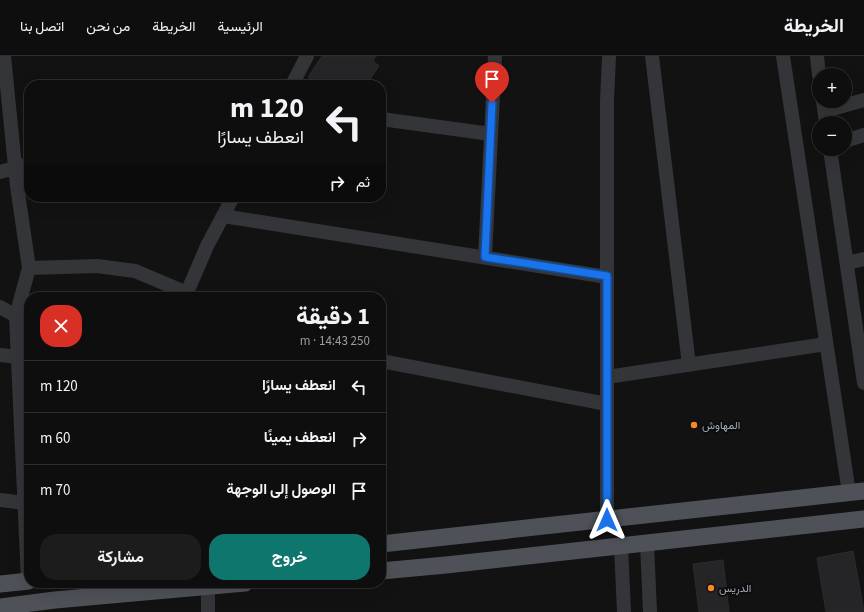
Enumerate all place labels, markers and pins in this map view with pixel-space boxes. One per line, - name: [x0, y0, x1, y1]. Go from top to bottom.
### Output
- pin: [475, 62, 509, 103]
- place label: المهاوش: [702, 418, 740, 433]
- marker: المهاوش: [689, 420, 699, 430]
- place label: الدريس: [719, 581, 751, 596]
- marker: الدريس: [706, 583, 716, 593]

